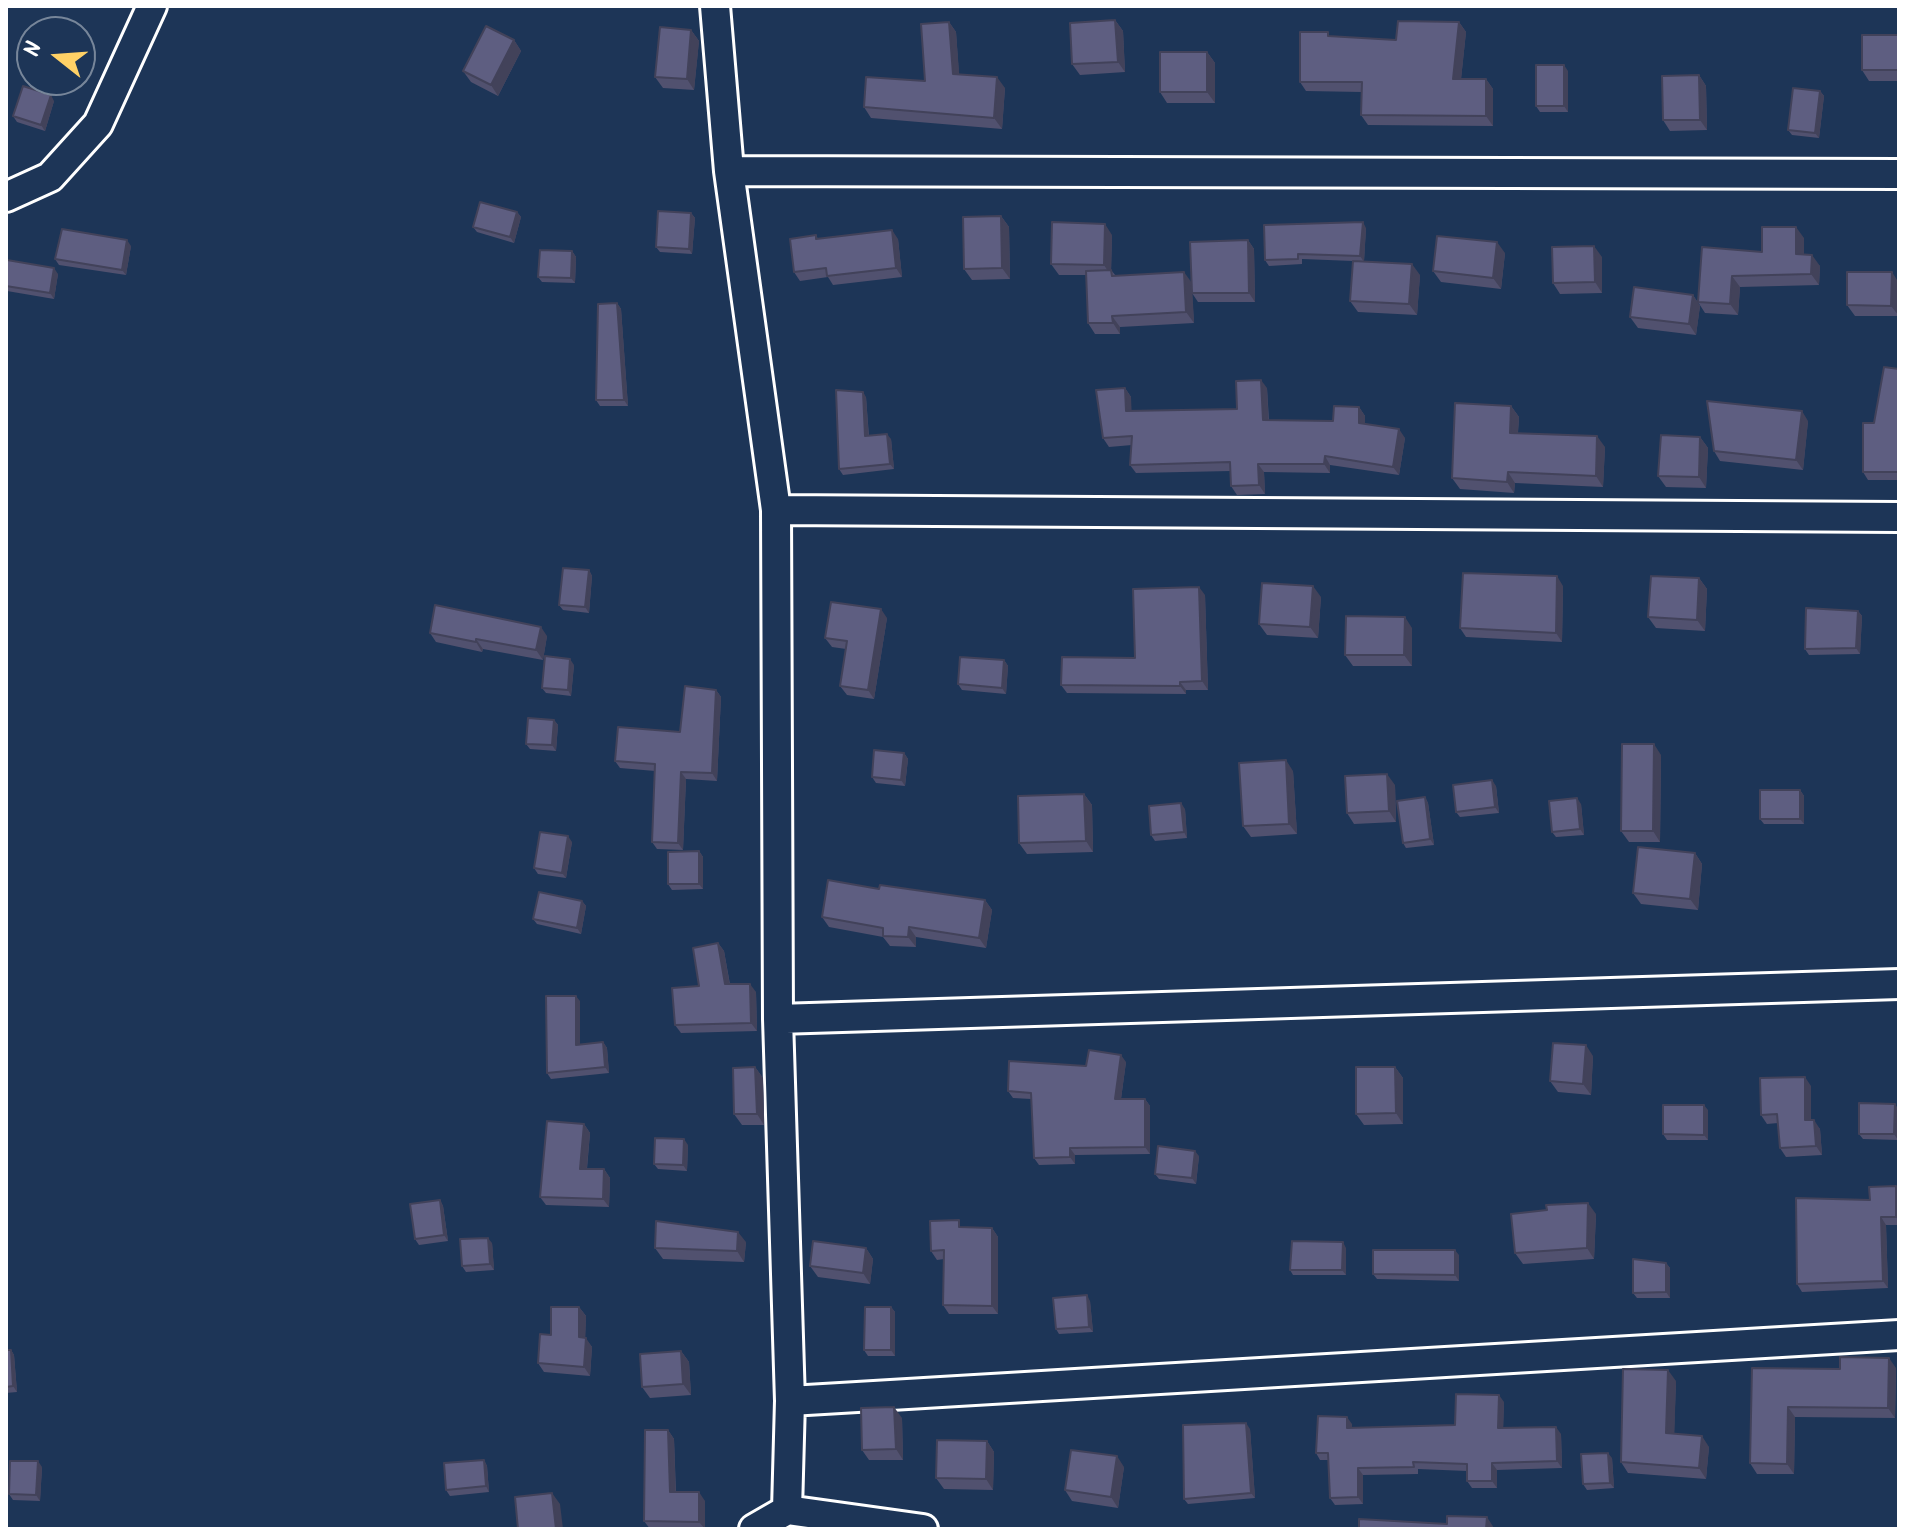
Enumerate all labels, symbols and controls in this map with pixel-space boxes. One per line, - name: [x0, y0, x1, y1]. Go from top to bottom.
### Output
- north arrow: [16, 16, 96, 96]
- text: N: [16, 38, 53, 61]

